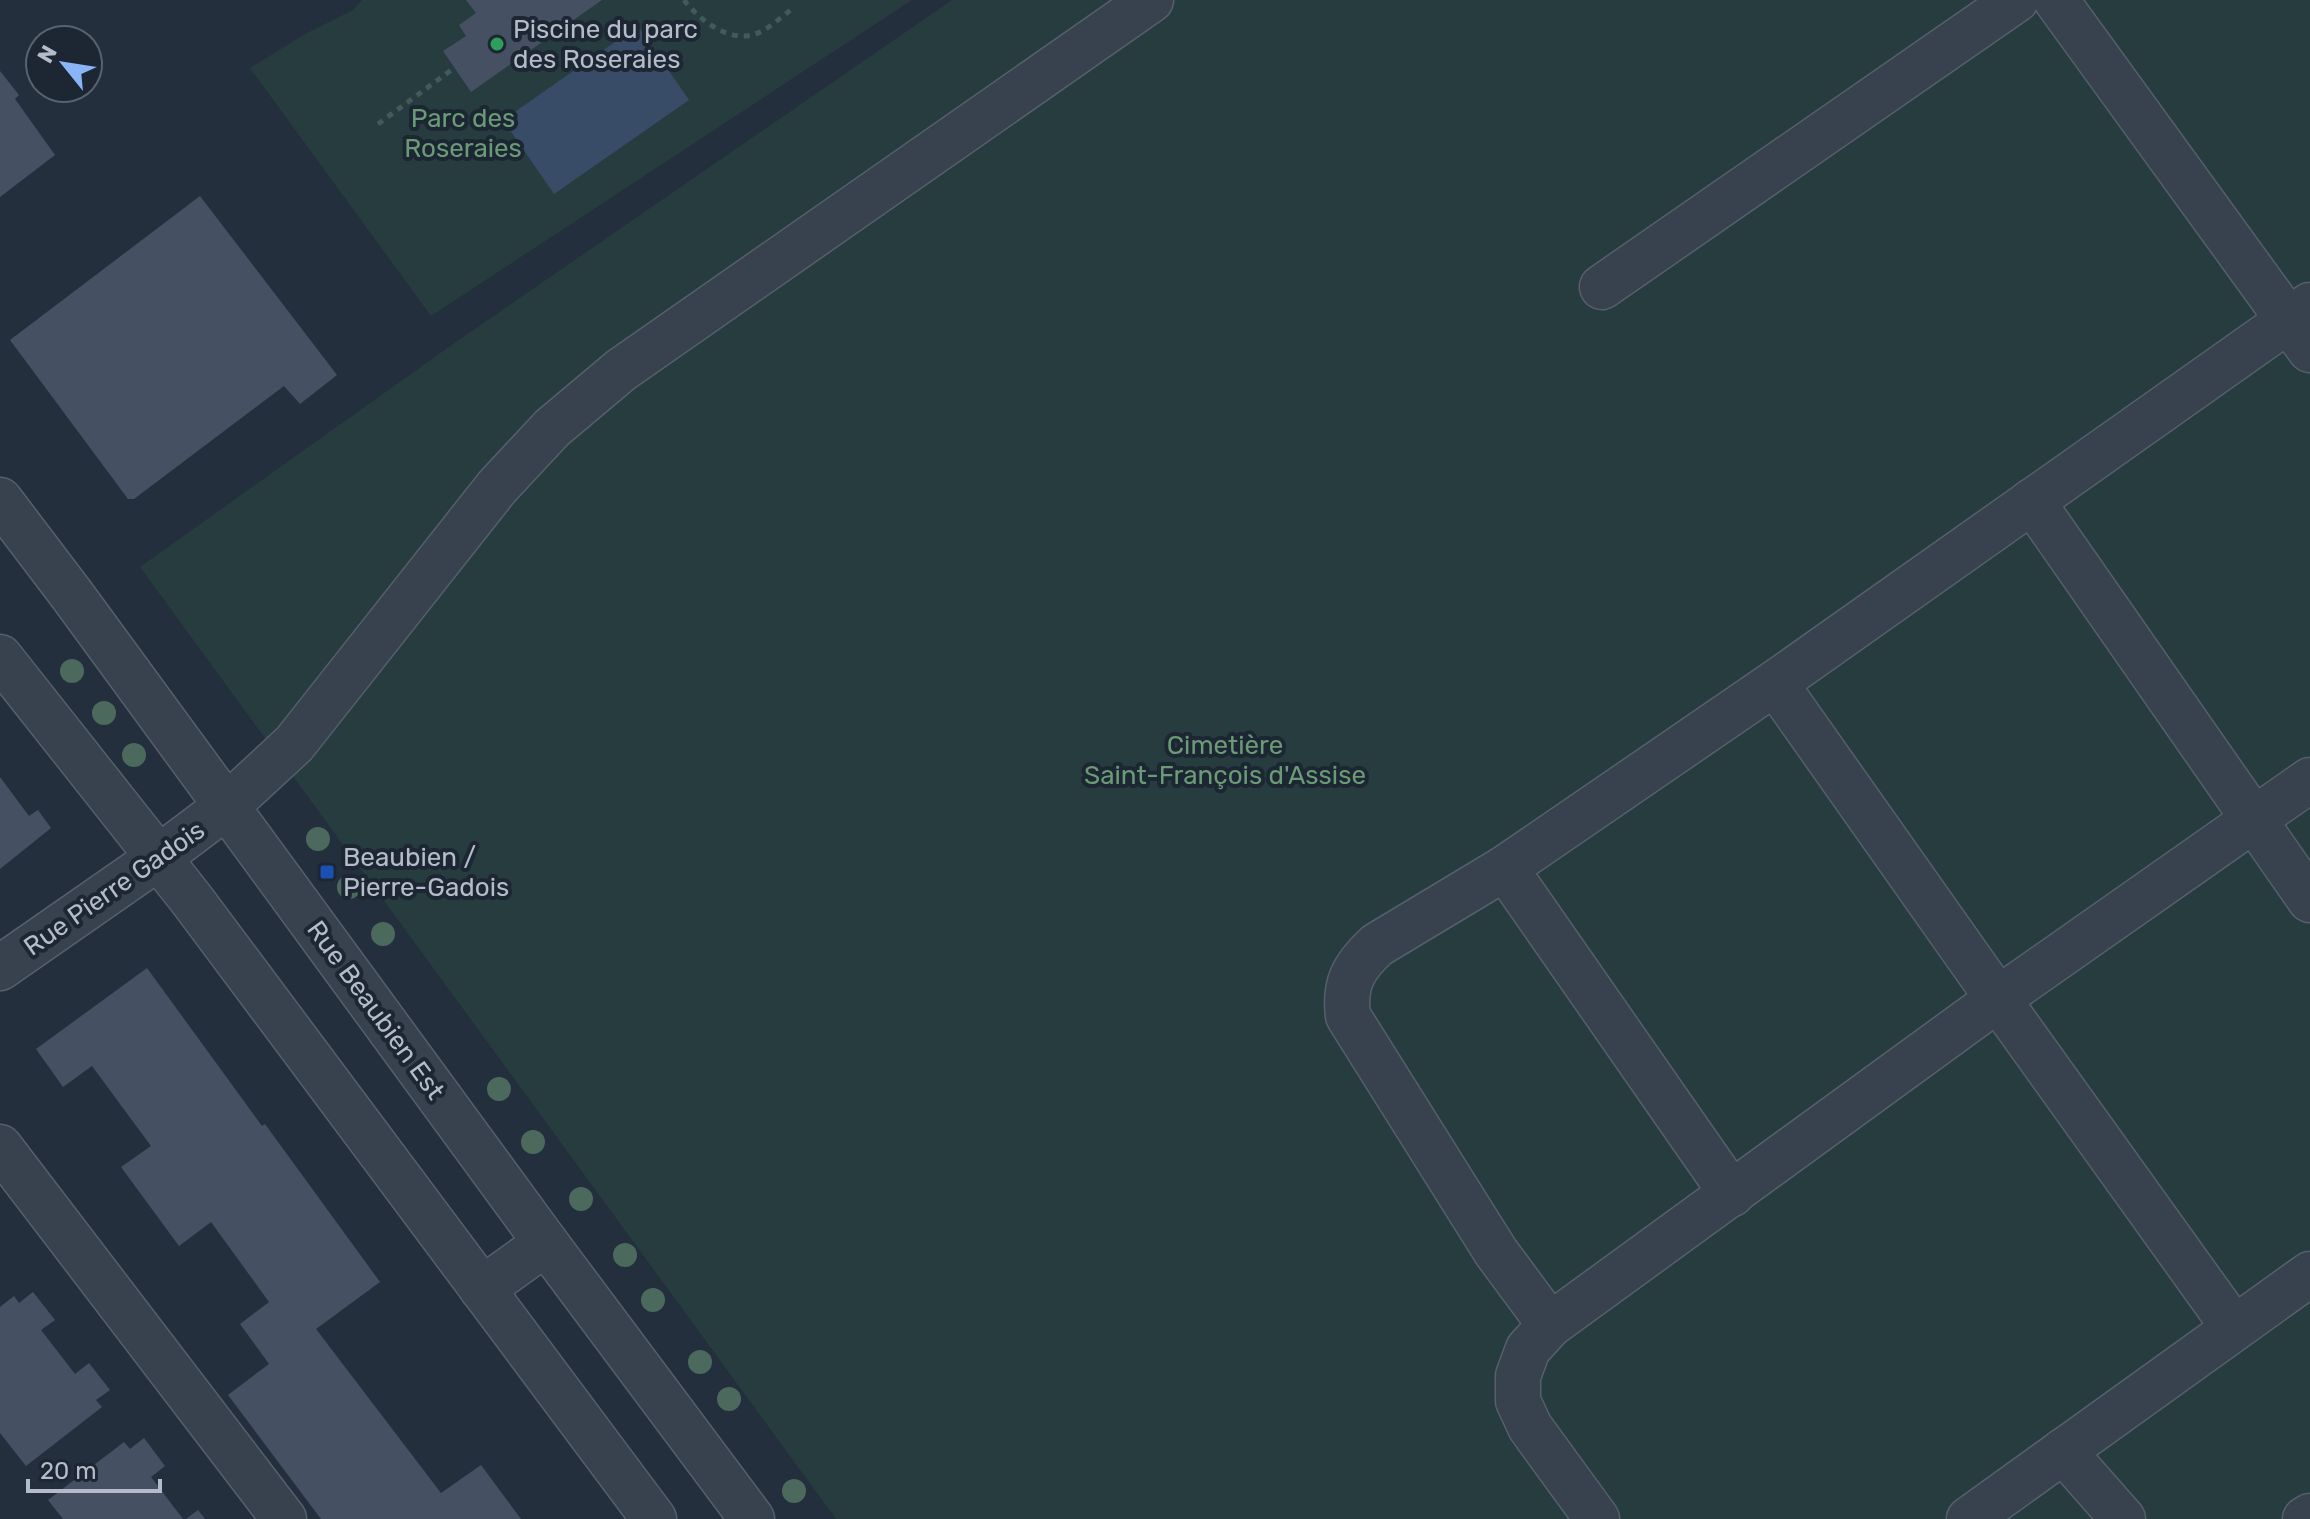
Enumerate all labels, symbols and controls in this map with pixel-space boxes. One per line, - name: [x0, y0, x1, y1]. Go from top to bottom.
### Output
- place label: Piscine du parc des Roseraies: [513, 14, 698, 75]
- north arrow: [24, 24, 104, 104]
- marker: Piscine du parc des Roseraies: [488, 35, 506, 53]
- text: N: [31, 41, 63, 68]
- park label: Parc des Roseraies: [404, 103, 522, 164]
- park label: Cimetière Saint-François d'Assise: [1084, 730, 1366, 791]
- street label: Rue Pierre Gadois: [18, 814, 211, 962]
- place label: Beaubien / Pierre-Gadois: [343, 842, 509, 903]
- marker: Beaubien / Pierre-Gadois: [318, 863, 336, 881]
- street label: Rue Beaubien Est: [300, 915, 451, 1106]
- scale bar: [28, 1443, 160, 1493]
- text: 20 m: [40, 1457, 97, 1485]

